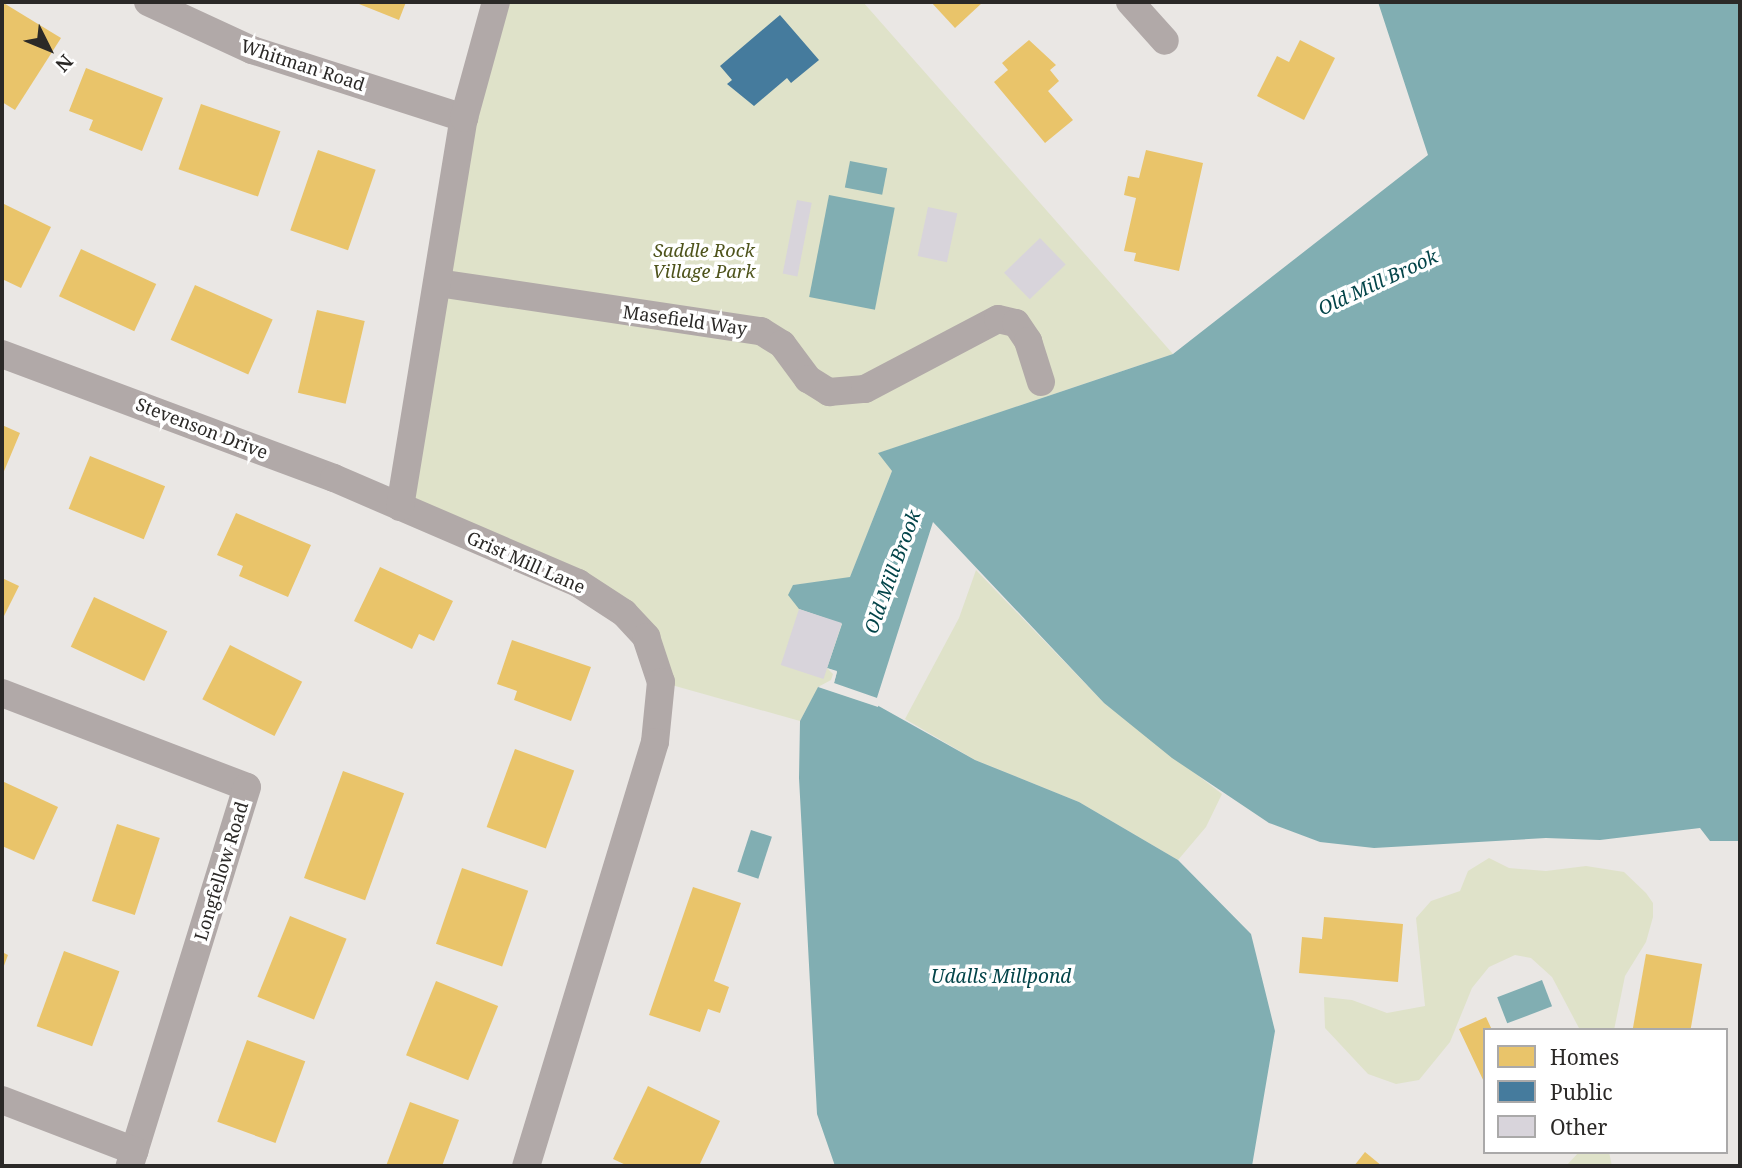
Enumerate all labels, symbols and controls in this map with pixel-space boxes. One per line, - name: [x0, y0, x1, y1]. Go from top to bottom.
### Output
- north arrow: [14, 14, 84, 84]
- street label: Whitman Road: [238, 35, 368, 95]
- text: N: [50, 49, 79, 78]
- park label: Saddle Rock Village Park: [653, 240, 755, 282]
- water label: Old Mill Brook: [1315, 245, 1441, 321]
- street label: Masefield Way: [622, 301, 748, 339]
- street label: Stevenson Drive: [133, 393, 271, 463]
- water label: Old Mill Brook: [860, 507, 926, 637]
- street label: Grist Mill Lane: [463, 526, 589, 598]
- street label: Longfellow Road: [190, 799, 252, 943]
- water label: Udalls Millpond: [931, 966, 1071, 988]
- legend: [1483, 1028, 1728, 1154]
- text: Homes: [1550, 1043, 1619, 1071]
- text: Public: [1550, 1078, 1612, 1106]
- text: Other: [1550, 1113, 1607, 1141]

